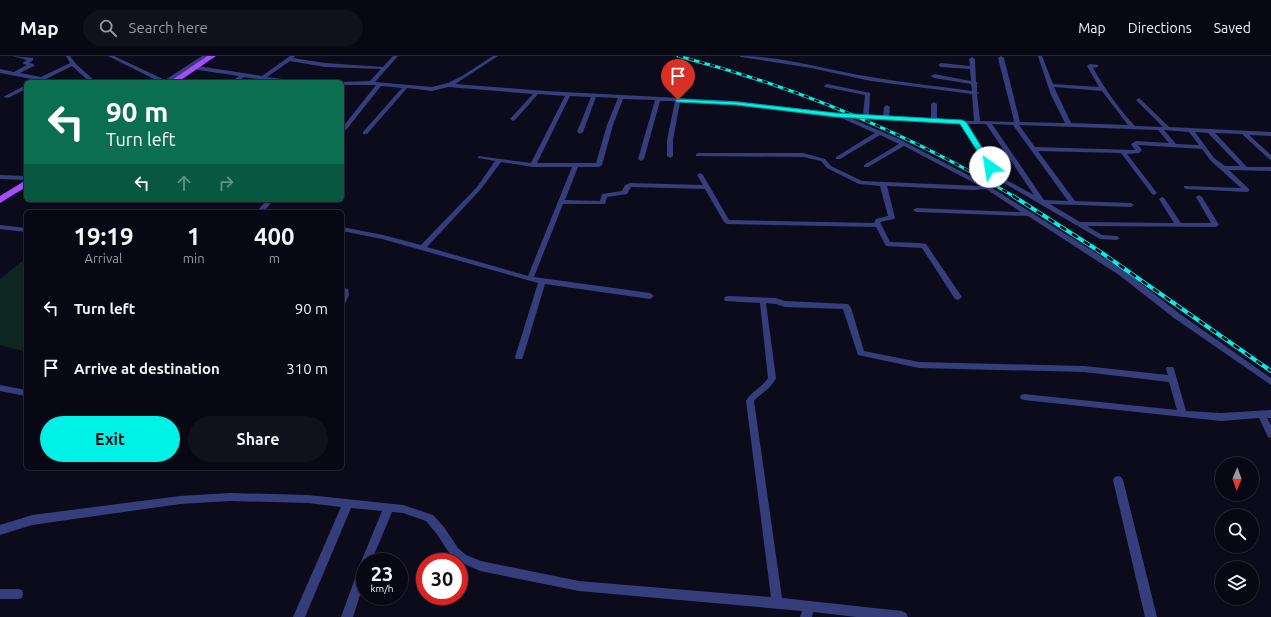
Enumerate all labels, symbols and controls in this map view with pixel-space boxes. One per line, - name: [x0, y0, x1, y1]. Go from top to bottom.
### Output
- search box: [83, 10, 363, 46]
- text: Map: [20, 17, 59, 39]
- icon: search: [97, 17, 119, 39]
- text: Search here: [129, 19, 208, 36]
- text: Map: [1078, 20, 1106, 36]
- text: Directions: [1128, 20, 1192, 36]
- text: Saved: [1214, 20, 1251, 36]
- pin: [661, 59, 695, 100]
- icon: arrive: [667, 65, 689, 87]
- icon: left: [40, 96, 92, 148]
- text: 90 m: [106, 96, 168, 127]
- text: Turn left: [106, 129, 176, 149]
- position arrow: [969, 146, 1011, 188]
- icon: left: [131, 172, 153, 194]
- icon: ahead: [173, 172, 195, 194]
- icon: right: [215, 172, 237, 194]
- text: 19:19: [73, 223, 133, 250]
- text: 1: [187, 223, 200, 250]
- text: 400: [254, 223, 295, 250]
- text: Arrival: [84, 251, 122, 265]
- text: min: [183, 251, 205, 265]
- text: m: [269, 251, 280, 265]
- icon: left: [40, 297, 62, 319]
- text: Turn left: [74, 300, 135, 317]
- text: 90 m: [295, 300, 328, 317]
- icon: arrive: [40, 357, 62, 379]
- text: Arrive at destination: [74, 360, 220, 377]
- text: 310 m: [286, 360, 328, 377]
- button: Exit: [40, 416, 180, 462]
- button: Share: [188, 416, 328, 462]
- north arrow: [1215, 457, 1259, 501]
- map controls: [1215, 457, 1259, 605]
- button: search: [1215, 509, 1259, 553]
- speed limit sign: 30: [416, 553, 468, 605]
- button: layers: [1215, 561, 1259, 605]
- text: 23: [371, 562, 393, 585]
- text: km/h: [370, 583, 394, 594]

